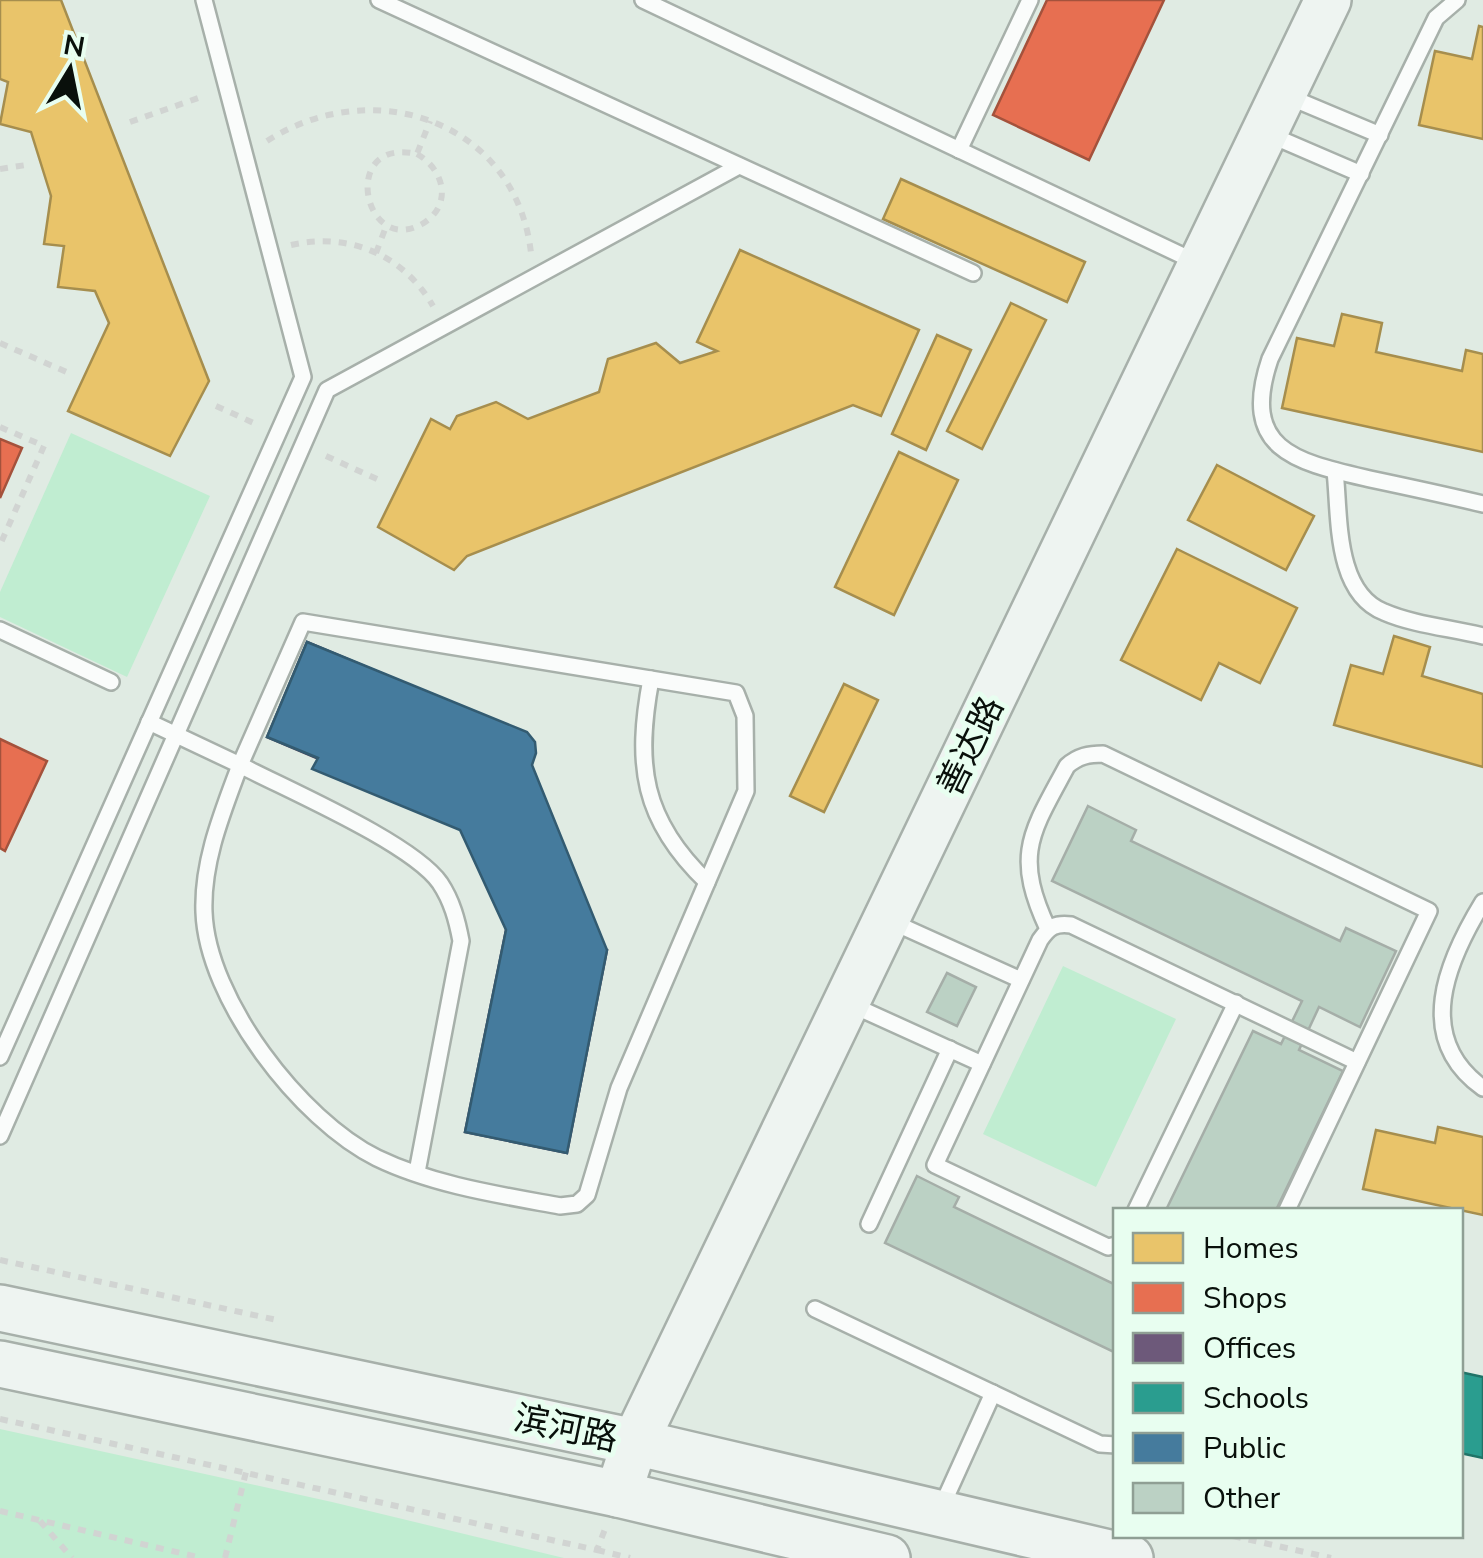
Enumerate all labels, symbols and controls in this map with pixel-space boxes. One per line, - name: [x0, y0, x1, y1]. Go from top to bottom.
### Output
- north arrow: [20, 20, 120, 120]
- text: N: [61, 26, 88, 67]
- street label: 善达路: [926, 689, 1015, 804]
- legend: [1113, 1208, 1463, 1538]
- text: Homes: [1203, 1228, 1299, 1269]
- text: Shops: [1203, 1278, 1287, 1319]
- text: Offices: [1203, 1328, 1296, 1369]
- text: Schools: [1203, 1378, 1309, 1419]
- street label: 滨河路: [510, 1395, 622, 1462]
- text: Public: [1203, 1428, 1286, 1469]
- text: Other: [1203, 1478, 1281, 1519]

